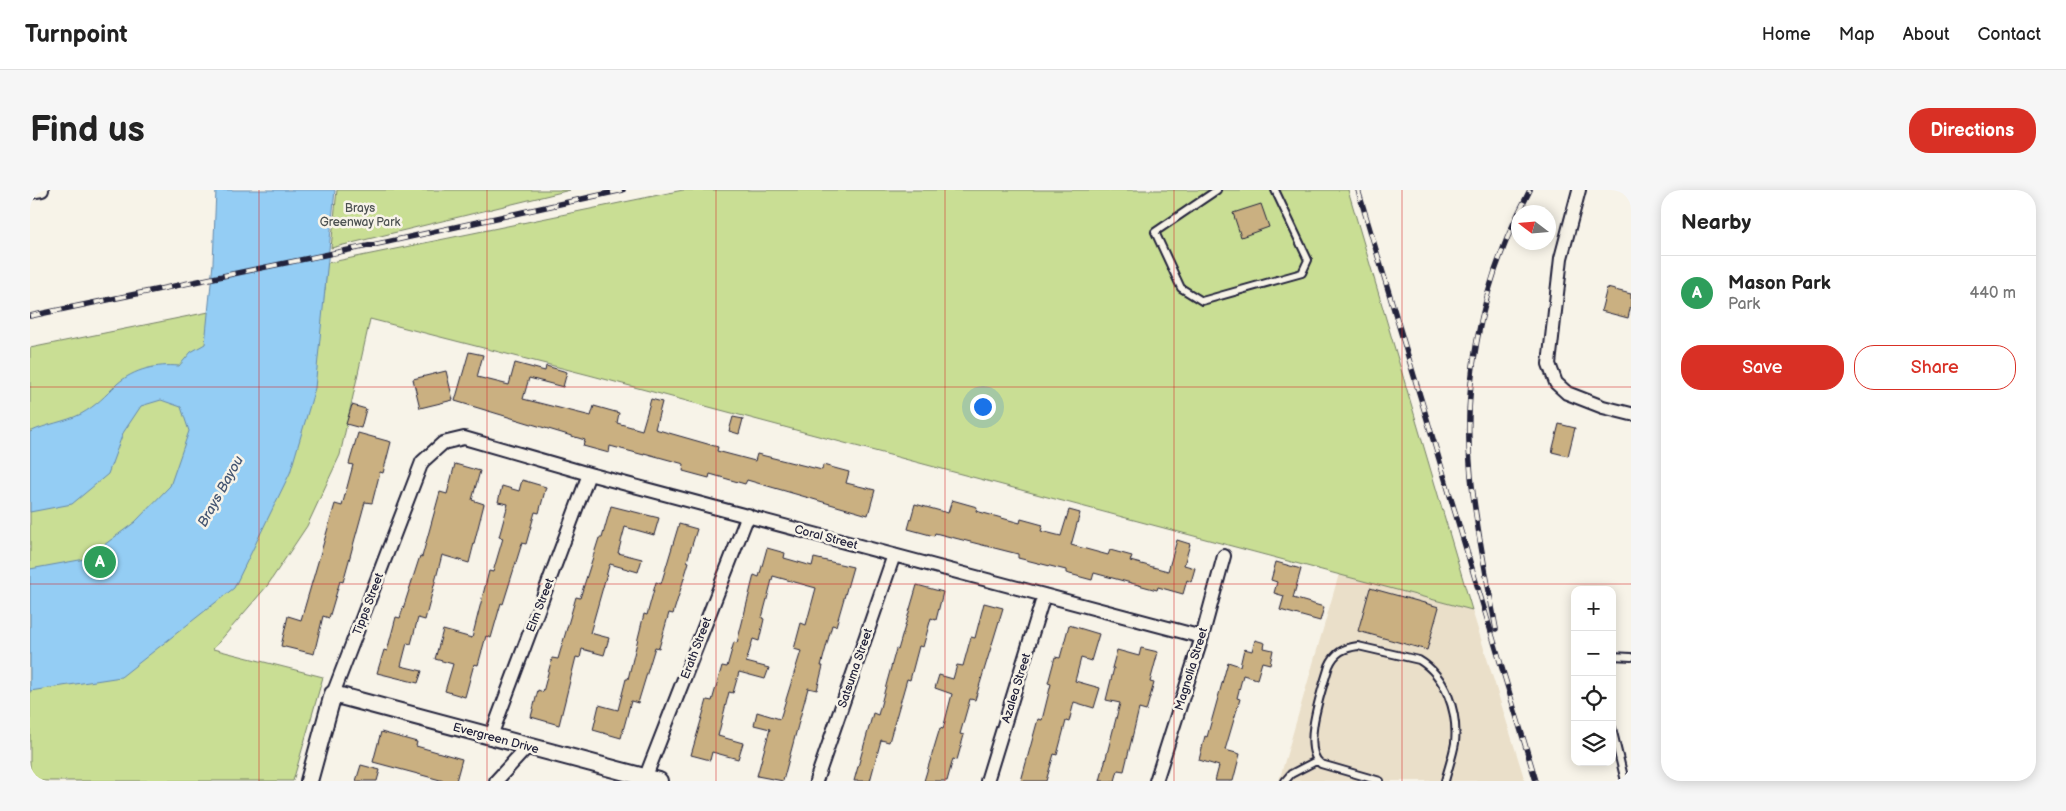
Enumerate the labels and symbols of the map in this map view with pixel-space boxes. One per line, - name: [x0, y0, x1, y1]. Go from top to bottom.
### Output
- park label: Brays Greenway Park: [320, 201, 400, 230]
- north arrow: [1511, 205, 1556, 250]
- your location: [970, 394, 996, 420]
- water label: Brays Bayou: [194, 453, 247, 530]
- street label: Coral Street: [793, 522, 859, 553]
- pin: A: [84, 543, 116, 581]
- street label: Tipps Street: [350, 571, 387, 637]
- street label: Elm Street: [523, 576, 558, 634]
- street label: Erath Street: [678, 615, 715, 681]
- street label: Satsuma Street: [835, 626, 876, 710]
- street label: Magnolia Street: [1172, 626, 1211, 712]
- street label: Azalea Street: [999, 651, 1034, 725]
- street label: Evergreen Drive: [451, 720, 540, 757]

